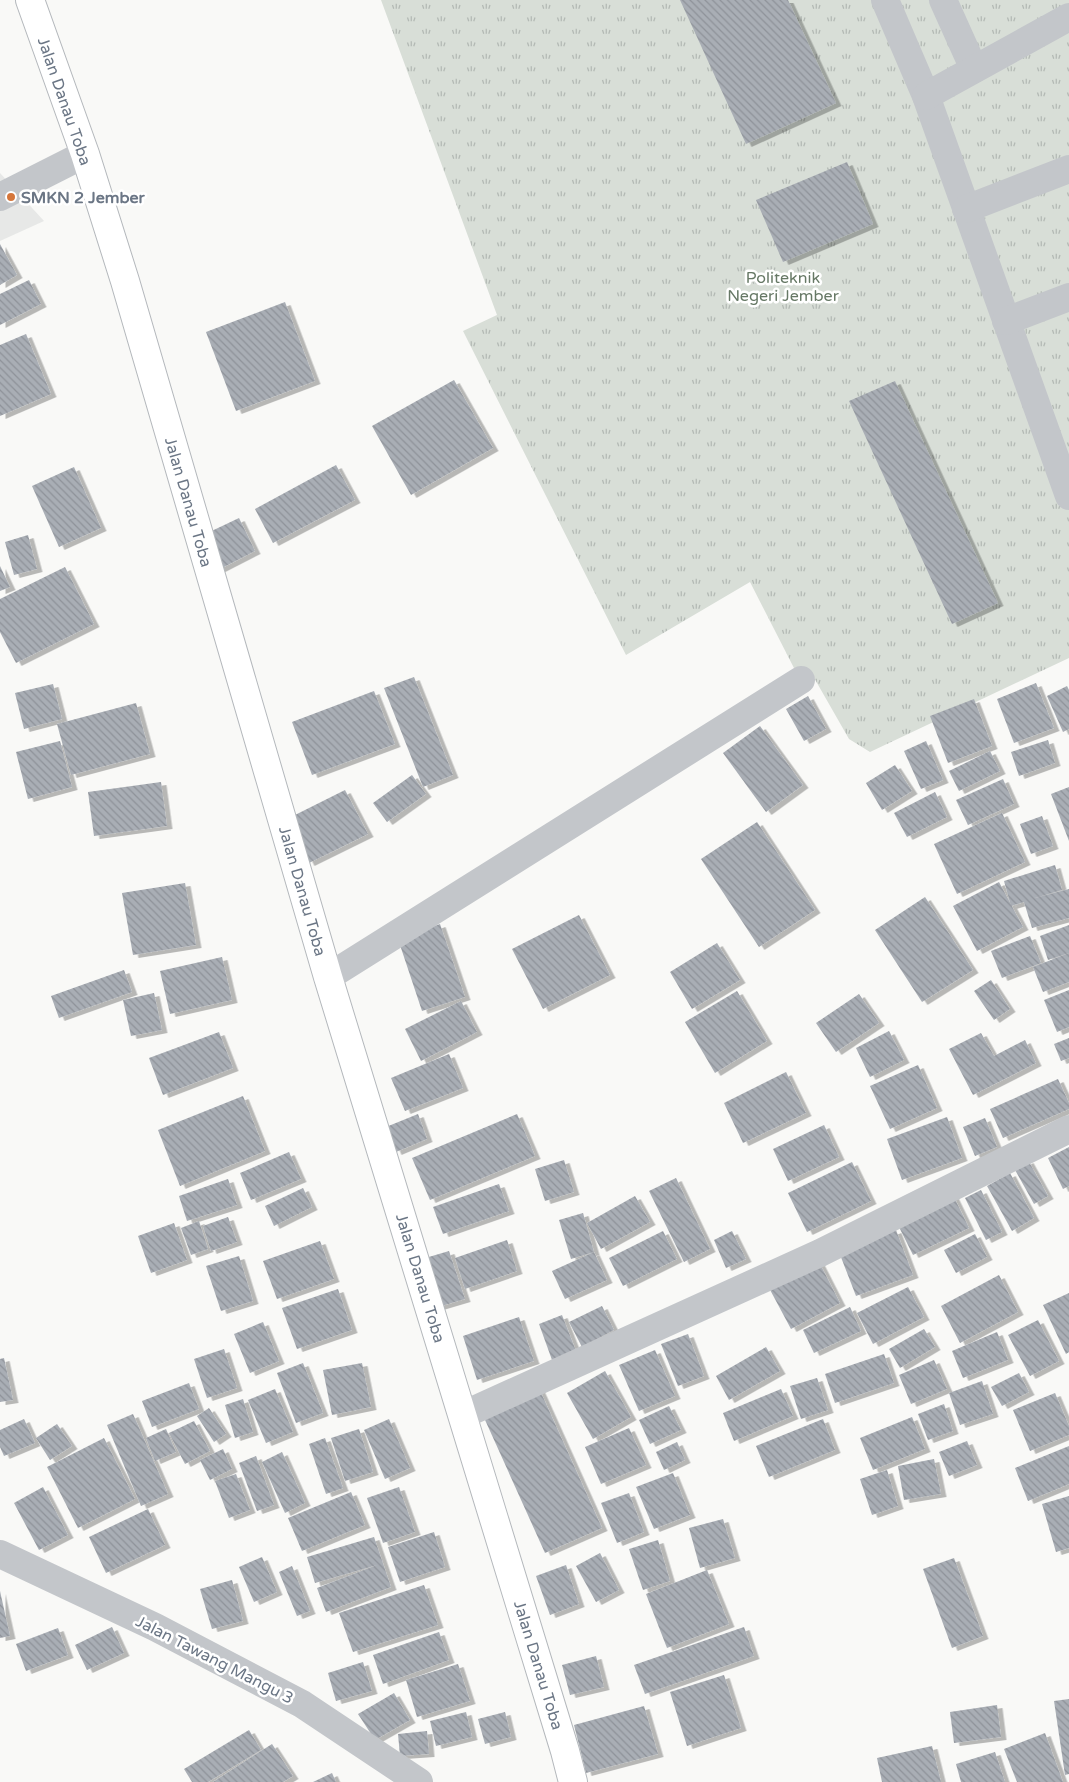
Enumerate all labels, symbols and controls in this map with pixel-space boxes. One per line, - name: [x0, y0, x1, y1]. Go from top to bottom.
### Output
- street label: Jalan Danau Toba: [33, 35, 95, 168]
- place label: SMKN 2 Jember: [21, 188, 146, 208]
- marker: SMKN 2 Jember: [5, 191, 17, 203]
- park label: Politeknik Negeri Jember: [727, 268, 840, 306]
- street label: Jalan Danau Toba: [160, 435, 216, 570]
- street label: Jalan Danau Toba: [274, 824, 330, 959]
- street label: Jalan Danau Toba: [391, 1211, 449, 1345]
- street label: Jalan Danau Toba: [509, 1598, 567, 1732]
- street label: Jalan Tawang Mangu 3: [132, 1611, 297, 1708]

